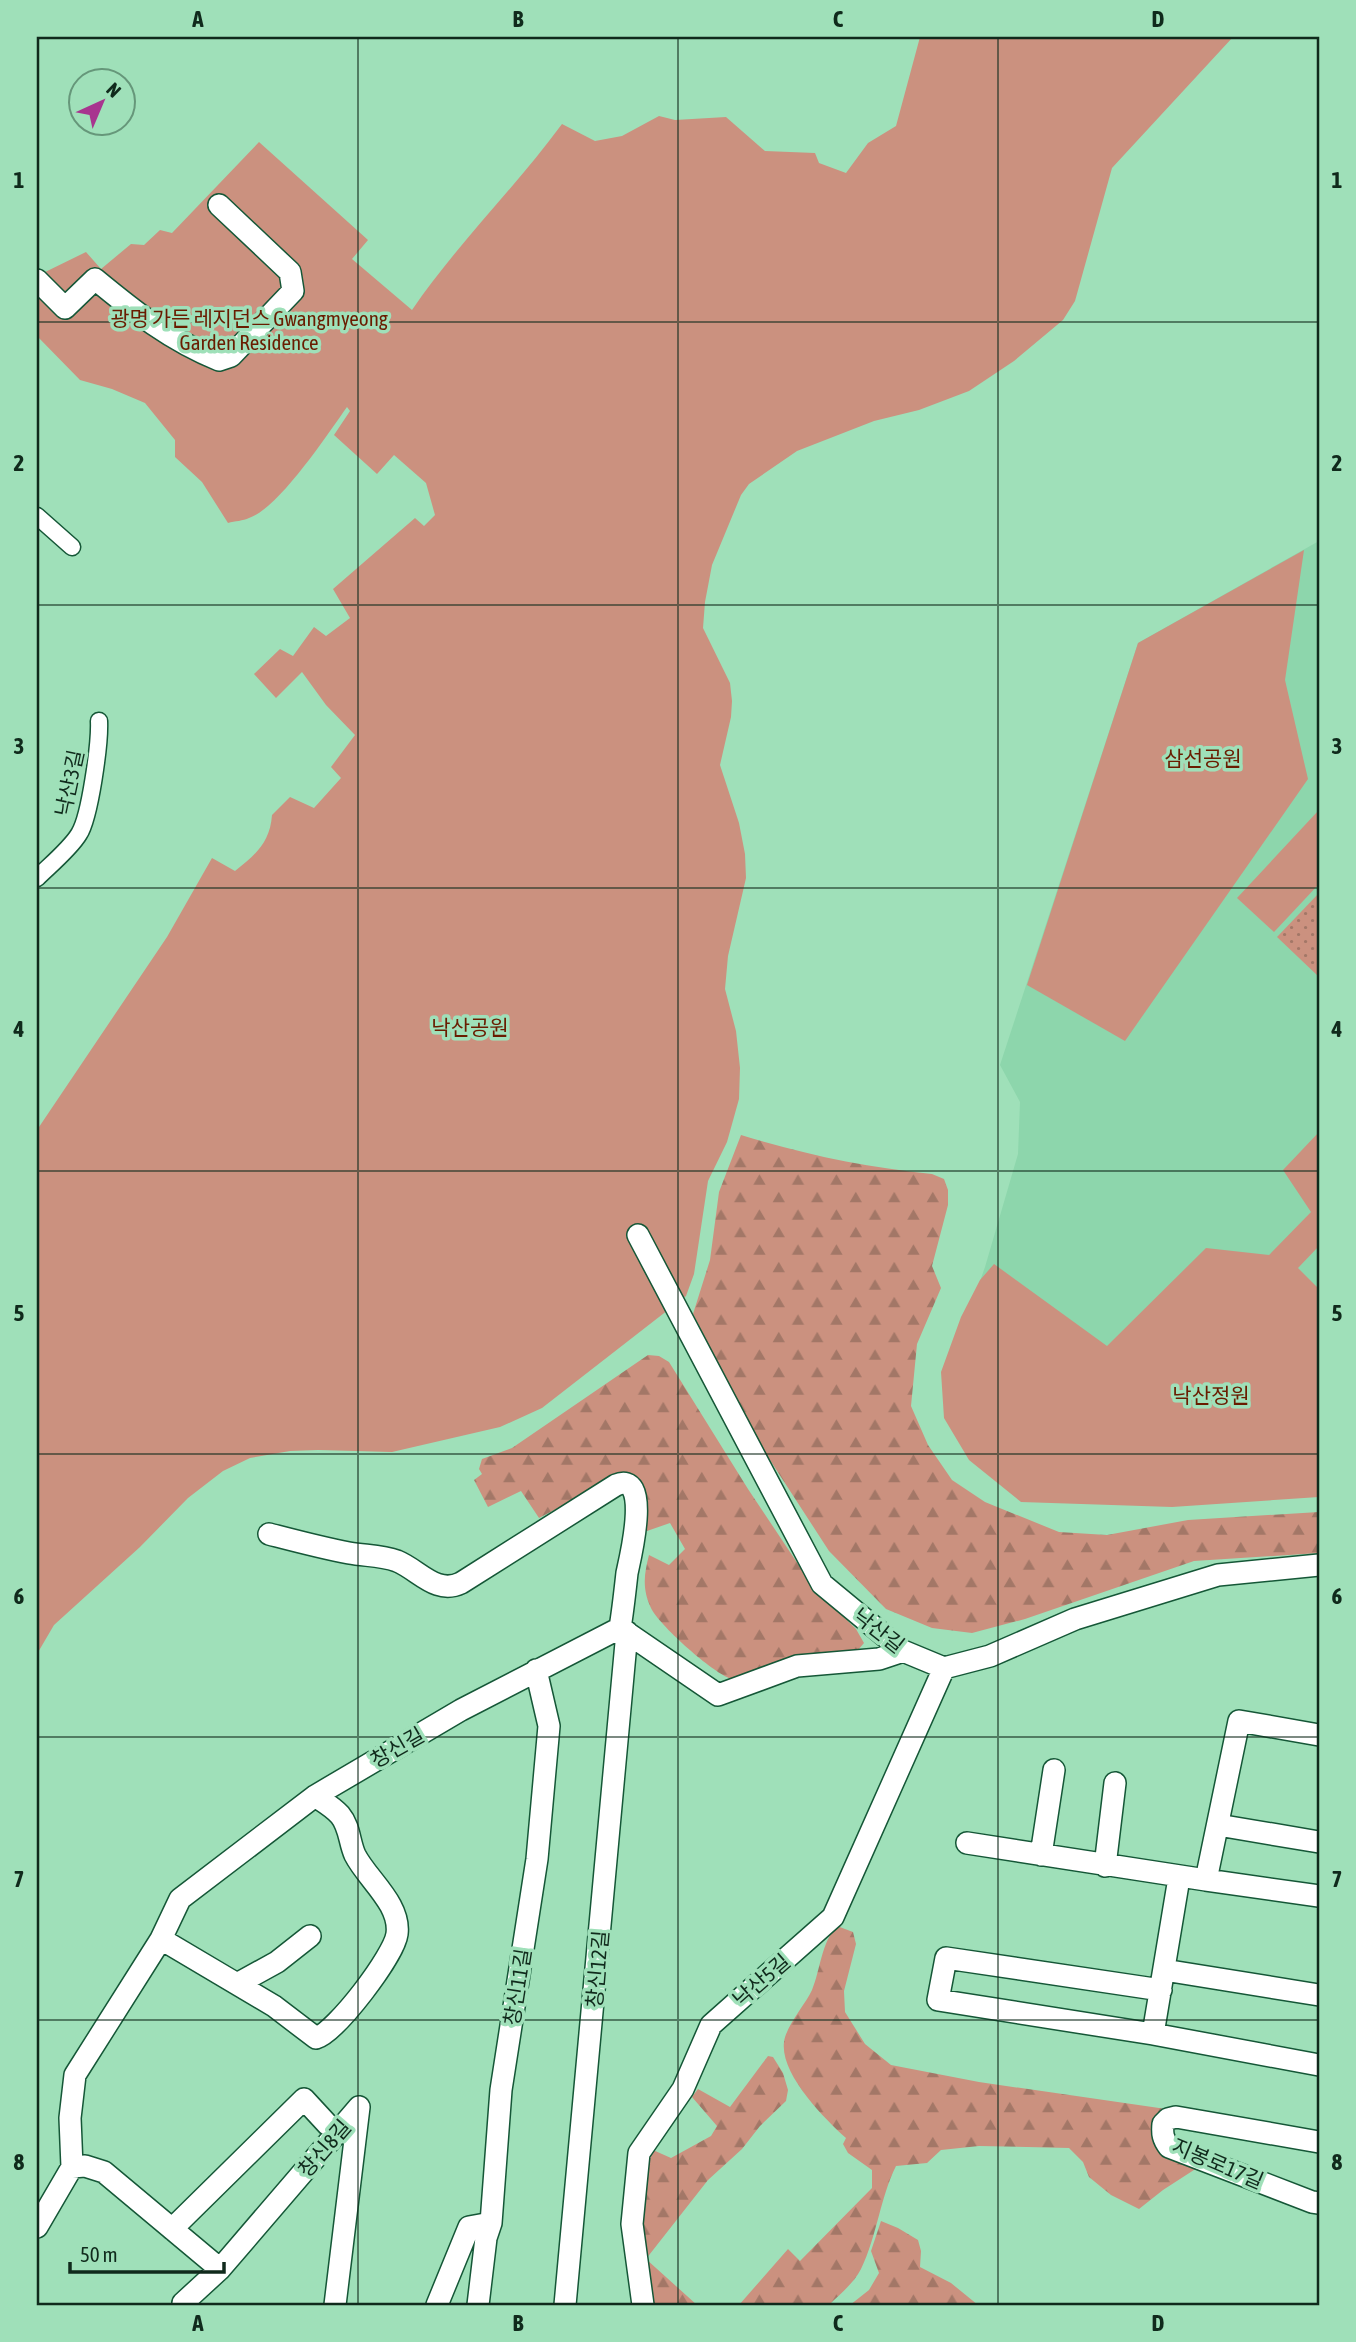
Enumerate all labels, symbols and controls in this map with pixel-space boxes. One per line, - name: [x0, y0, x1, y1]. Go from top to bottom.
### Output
- text: A: [191, 6, 204, 32]
- text: B: [513, 6, 524, 32]
- text: C: [833, 6, 844, 32]
- text: D: [1152, 6, 1165, 32]
- north arrow: [66, 66, 136, 136]
- text: N: [102, 78, 125, 102]
- text: 1: [14, 167, 25, 193]
- text: 1: [1332, 167, 1343, 193]
- park label: 광명 가든 레지던스 Gwangmyeong Garden Residence: [110, 306, 388, 354]
- text: 2: [14, 450, 24, 476]
- text: 2: [1332, 450, 1342, 476]
- text: 3: [14, 733, 24, 759]
- text: 3: [1332, 733, 1342, 759]
- park label: 삼선공원: [1164, 746, 1242, 770]
- street label: 낙산3길: [50, 747, 88, 819]
- park label: 낙산공원: [431, 1015, 509, 1039]
- text: 4: [13, 1016, 25, 1042]
- text: 4: [1331, 1016, 1343, 1042]
- text: 5: [14, 1300, 25, 1326]
- text: 5: [1332, 1300, 1343, 1326]
- park label: 낙산정원: [1172, 1383, 1250, 1407]
- text: 6: [14, 1583, 25, 1609]
- text: 6: [1332, 1583, 1343, 1609]
- street label: 낙산길: [849, 1603, 909, 1657]
- street label: 창신길: [366, 1722, 428, 1772]
- text: 7: [14, 1866, 24, 1892]
- text: 7: [1332, 1866, 1342, 1892]
- street label: 창신12길: [582, 1929, 612, 2009]
- street label: 창신11길: [499, 1947, 535, 2027]
- street label: 낙산5길: [728, 1949, 794, 2011]
- street label: 창신8길: [293, 2115, 355, 2181]
- street label: 지봉로17길: [1169, 2133, 1267, 2193]
- text: 8: [14, 2149, 25, 2175]
- text: 8: [1332, 2149, 1343, 2175]
- scale bar: [70, 2230, 224, 2274]
- text: 50 m: [80, 2242, 118, 2266]
- text: A: [191, 2310, 204, 2336]
- text: B: [513, 2310, 524, 2336]
- text: C: [833, 2310, 844, 2336]
- text: D: [1152, 2310, 1165, 2336]

